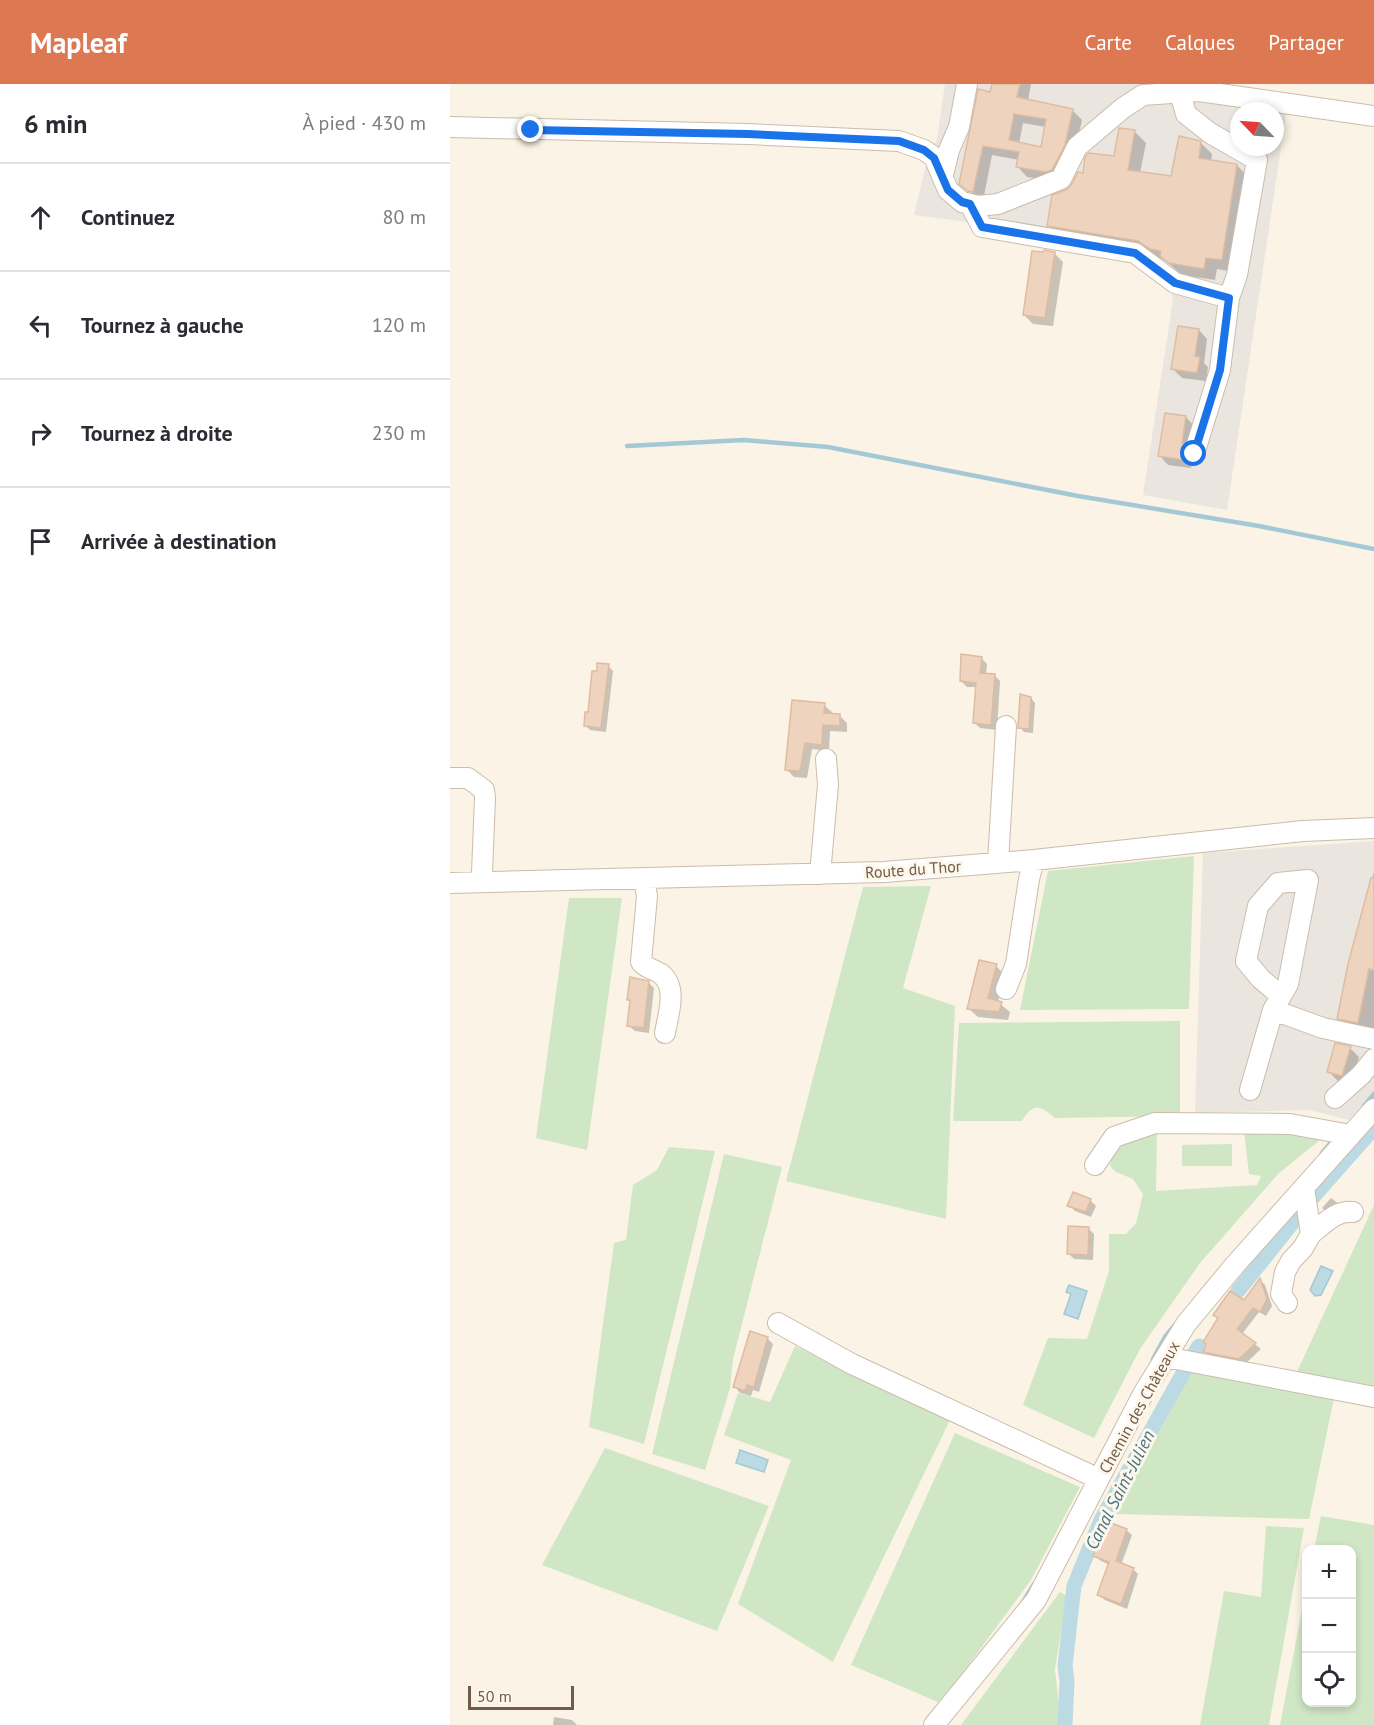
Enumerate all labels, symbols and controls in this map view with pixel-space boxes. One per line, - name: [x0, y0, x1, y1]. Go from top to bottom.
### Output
- text: Mapleaf: [30, 24, 127, 61]
- text: Carte: [1085, 29, 1132, 56]
- text: Calques: [1165, 29, 1235, 56]
- text: Partager: [1268, 29, 1344, 56]
- north arrow: [1230, 102, 1284, 156]
- text: 6 min: [24, 107, 87, 140]
- text: À pied · 430 m: [302, 110, 426, 136]
- route end: [517, 116, 543, 142]
- icon: ahead: [24, 201, 57, 234]
- text: Continuez: [81, 203, 175, 231]
- text: 80 m: [383, 204, 426, 230]
- icon: left: [24, 309, 57, 342]
- text: Tournez à gauche: [81, 311, 244, 339]
- text: 120 m: [372, 312, 426, 338]
- icon: right: [24, 417, 57, 450]
- text: Tournez à droite: [81, 419, 233, 447]
- text: 230 m: [372, 420, 426, 446]
- route start: [1180, 440, 1206, 466]
- icon: arrive: [24, 525, 57, 558]
- text: Arrivée à destination: [81, 527, 277, 555]
- street label: Route du Thor: [864, 856, 962, 882]
- street label: Chemin des Châteaux: [1094, 1337, 1184, 1477]
- water label: Canal Saint-Julien: [1080, 1426, 1160, 1553]
- map controls: [1302, 1545, 1356, 1707]
- button: +: [1302, 1545, 1356, 1599]
- button: −: [1302, 1599, 1356, 1653]
- button: locate: [1302, 1653, 1356, 1707]
- scale bar: [468, 1683, 574, 1710]
- text: 50 m: [477, 1686, 512, 1706]

